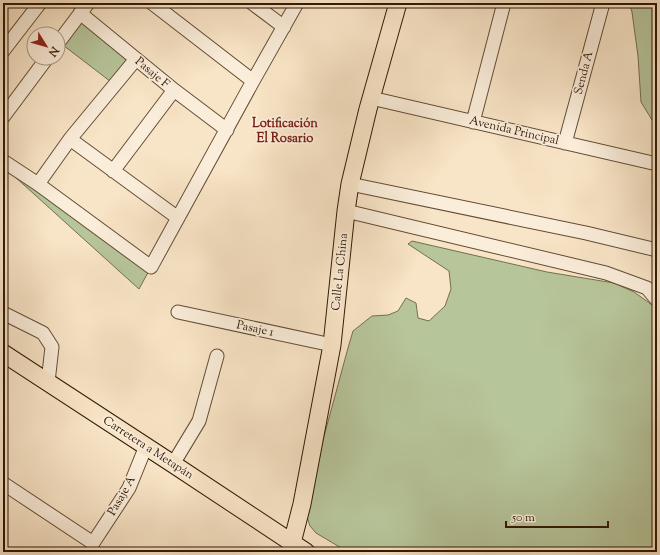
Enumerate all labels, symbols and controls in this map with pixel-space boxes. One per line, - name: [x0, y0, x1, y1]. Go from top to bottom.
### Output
- north arrow: [26, 26, 66, 66]
- text: N: [44, 42, 63, 60]
- street label: Senda A: [570, 49, 598, 97]
- street label: Pasaje F: [131, 53, 174, 93]
- street label: Avenida Principal: [467, 112, 561, 150]
- district label: Lotificación El Rosario: [252, 115, 318, 148]
- street label: Calle La China: [327, 232, 353, 312]
- street label: Pasaje 1: [235, 316, 275, 342]
- street label: Carretera a Metapán: [99, 412, 197, 484]
- street label: Pasaje A: [103, 472, 141, 519]
- scale bar: [506, 503, 608, 529]
- text: 50 m: [511, 509, 535, 527]

